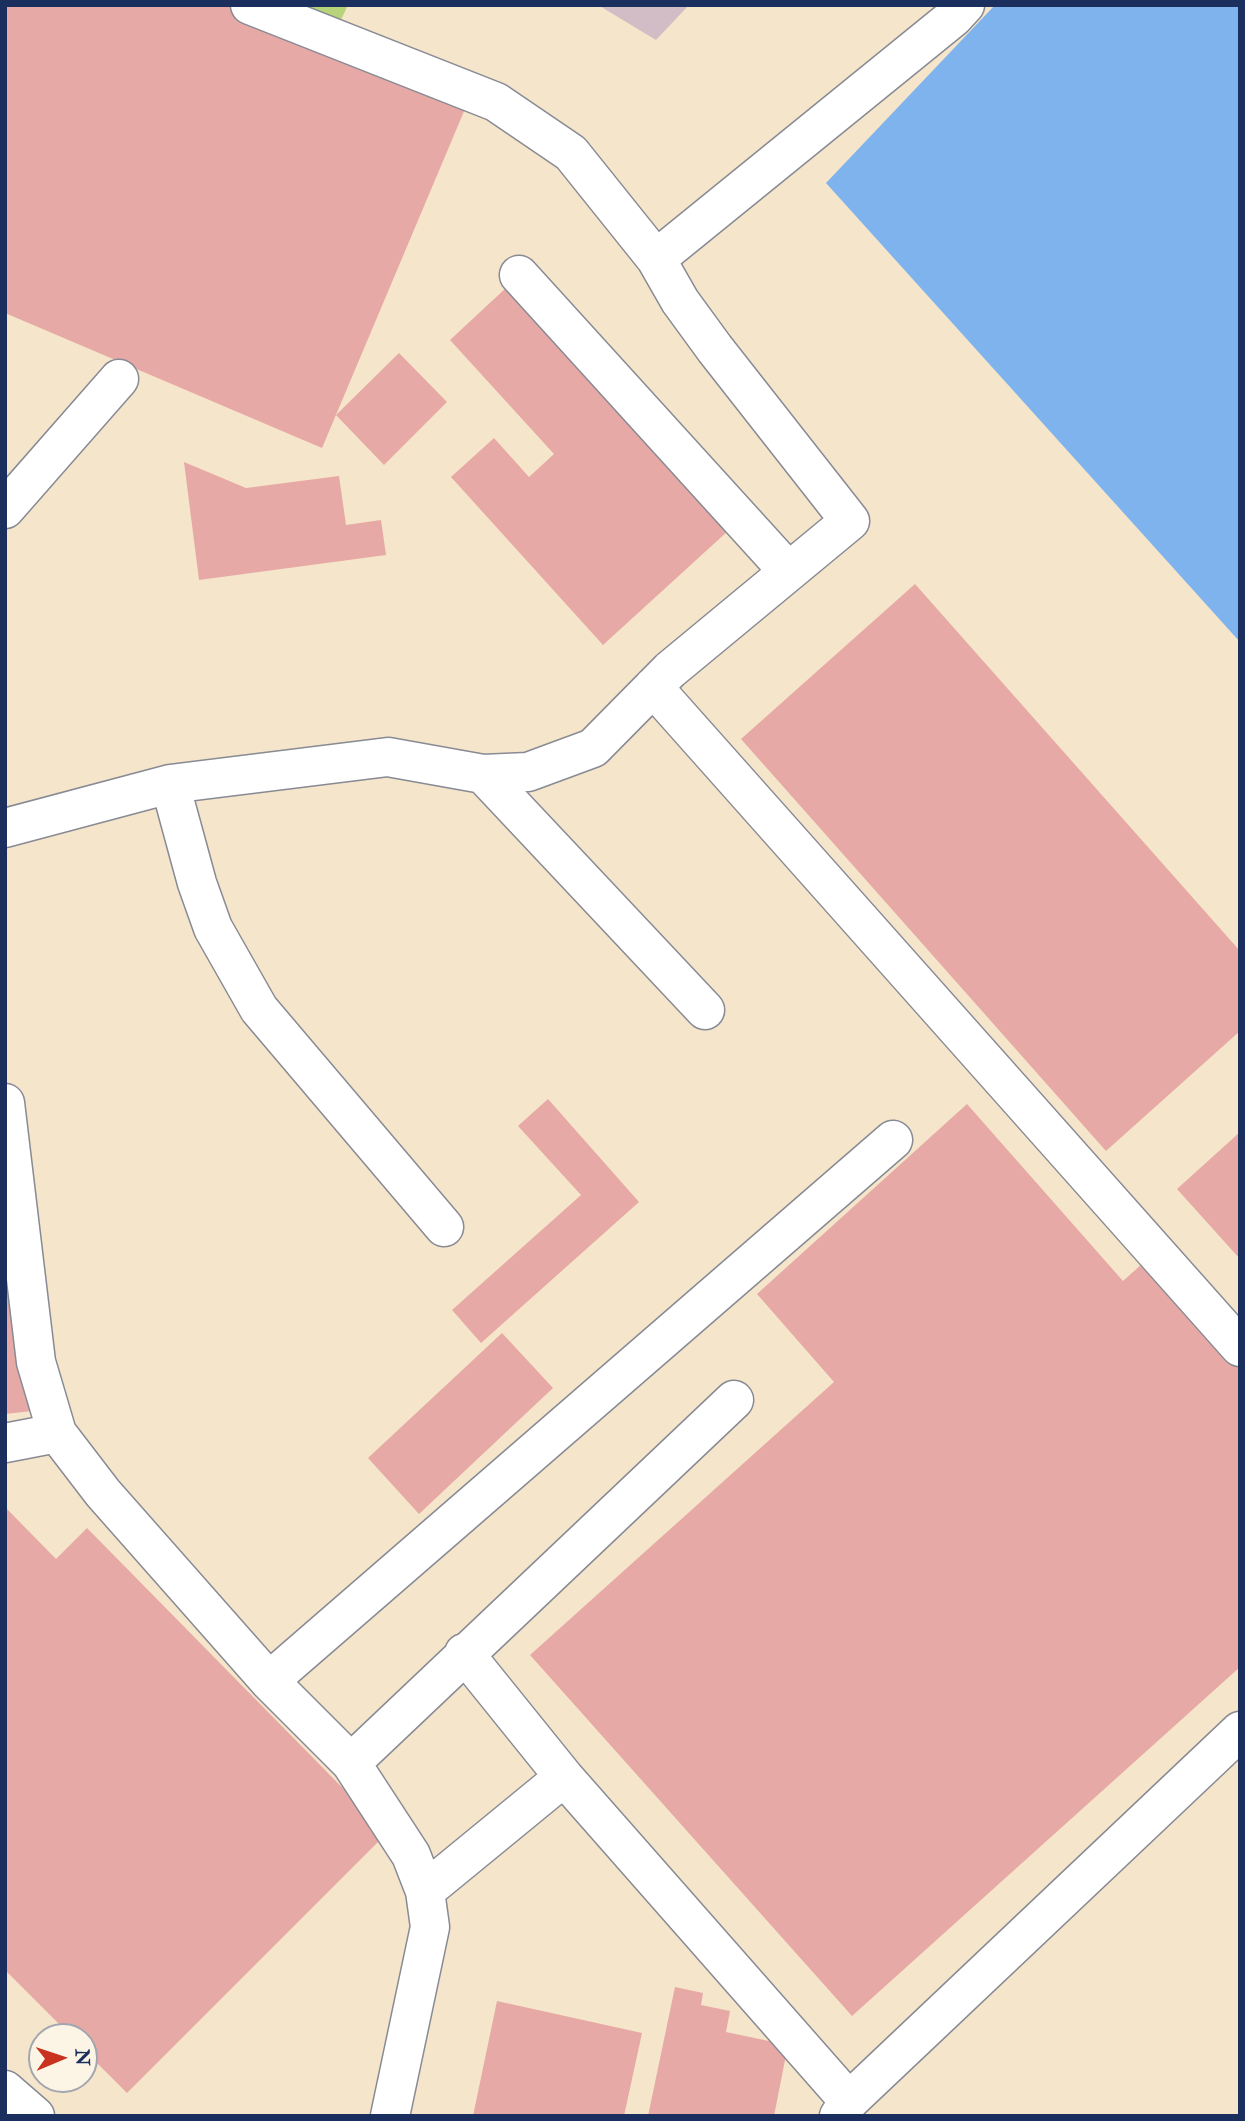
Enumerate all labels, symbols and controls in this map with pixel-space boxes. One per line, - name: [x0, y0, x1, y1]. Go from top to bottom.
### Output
- north arrow: [28, 2023, 98, 2093]
- text: N: [70, 2048, 94, 2066]

